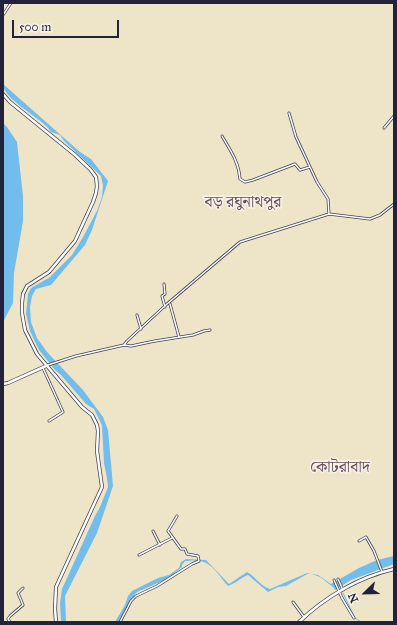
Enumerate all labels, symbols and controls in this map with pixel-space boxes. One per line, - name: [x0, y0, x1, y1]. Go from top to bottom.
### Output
- scale bar: [14, 12, 121, 38]
- text: 500 m: [19, 20, 51, 34]
- district label: বড় রঘুনাথপুর: [204, 193, 282, 213]
- district label: কোটরাবাদ: [310, 458, 370, 478]
- north arrow: [345, 573, 385, 613]
- text: N: [346, 591, 361, 605]

